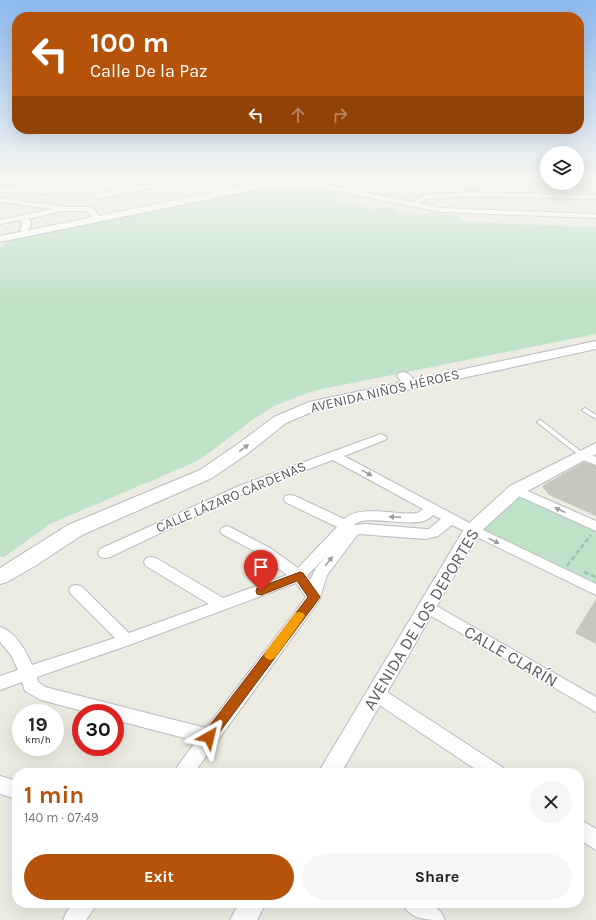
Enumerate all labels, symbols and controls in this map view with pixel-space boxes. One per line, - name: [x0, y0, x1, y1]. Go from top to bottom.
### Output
- text: 100 m: [90, 26, 169, 59]
- icon: left: [24, 28, 76, 80]
- text: Calle De la Paz: [90, 60, 208, 82]
- icon: left: [245, 104, 267, 126]
- icon: ahead: [287, 104, 309, 126]
- icon: right: [329, 104, 351, 126]
- map controls: [540, 146, 584, 190]
- button: layers: [540, 146, 584, 190]
- street label: AVENIDA NIÑOS HÉROES: [309, 365, 461, 416]
- one-way arrow: [238, 444, 249, 452]
- street label: CALLE LÁZARO CÁRDENAS: [153, 457, 308, 536]
- one-way arrow: [361, 470, 373, 477]
- one-way arrow: [555, 507, 566, 513]
- one-way arrow: [389, 513, 401, 520]
- street label: AVENIDA DE LOS DEPORTES: [359, 525, 483, 713]
- one-way arrow: [488, 538, 500, 544]
- pin: [244, 550, 278, 591]
- icon: arrive: [250, 556, 272, 578]
- one-way arrow: [324, 556, 333, 567]
- street label: CALLE CLARÍN: [461, 621, 561, 691]
- speed limit sign: 30: [72, 704, 124, 756]
- text: 19: [28, 713, 48, 736]
- position arrow: [188, 716, 230, 758]
- text: km/h: [25, 734, 51, 746]
- text: 1 min: [24, 781, 84, 809]
- button: close: [530, 781, 572, 823]
- text: 140 m · 07:49: [24, 810, 99, 825]
- button: Exit: [24, 854, 294, 900]
- button: Share: [302, 854, 572, 900]

